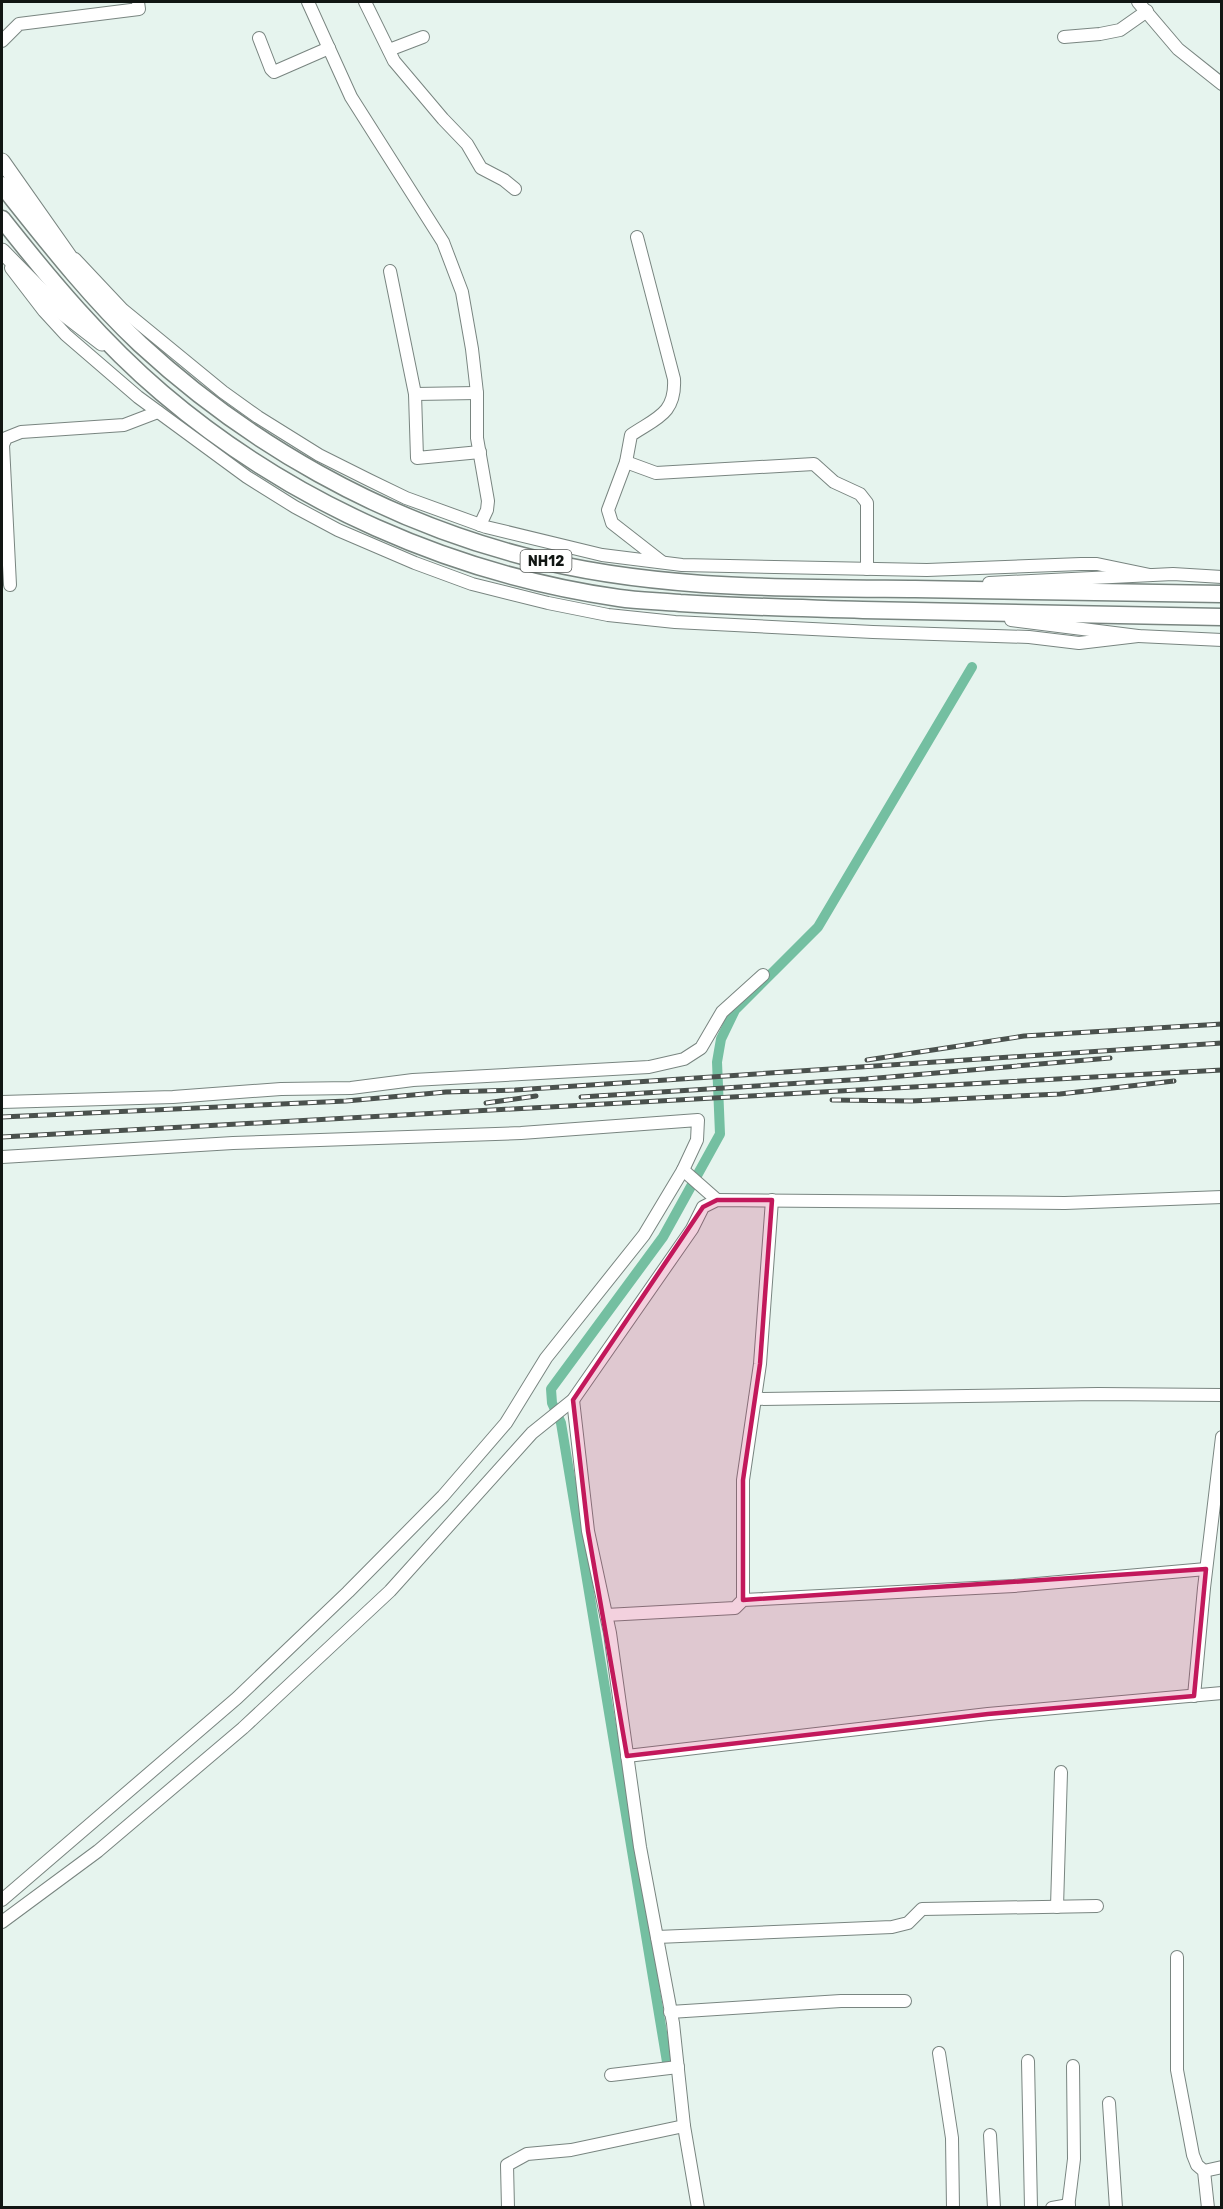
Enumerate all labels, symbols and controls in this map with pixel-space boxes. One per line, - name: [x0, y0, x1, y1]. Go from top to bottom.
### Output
- road number: NH12: [520, 550, 572, 572]

